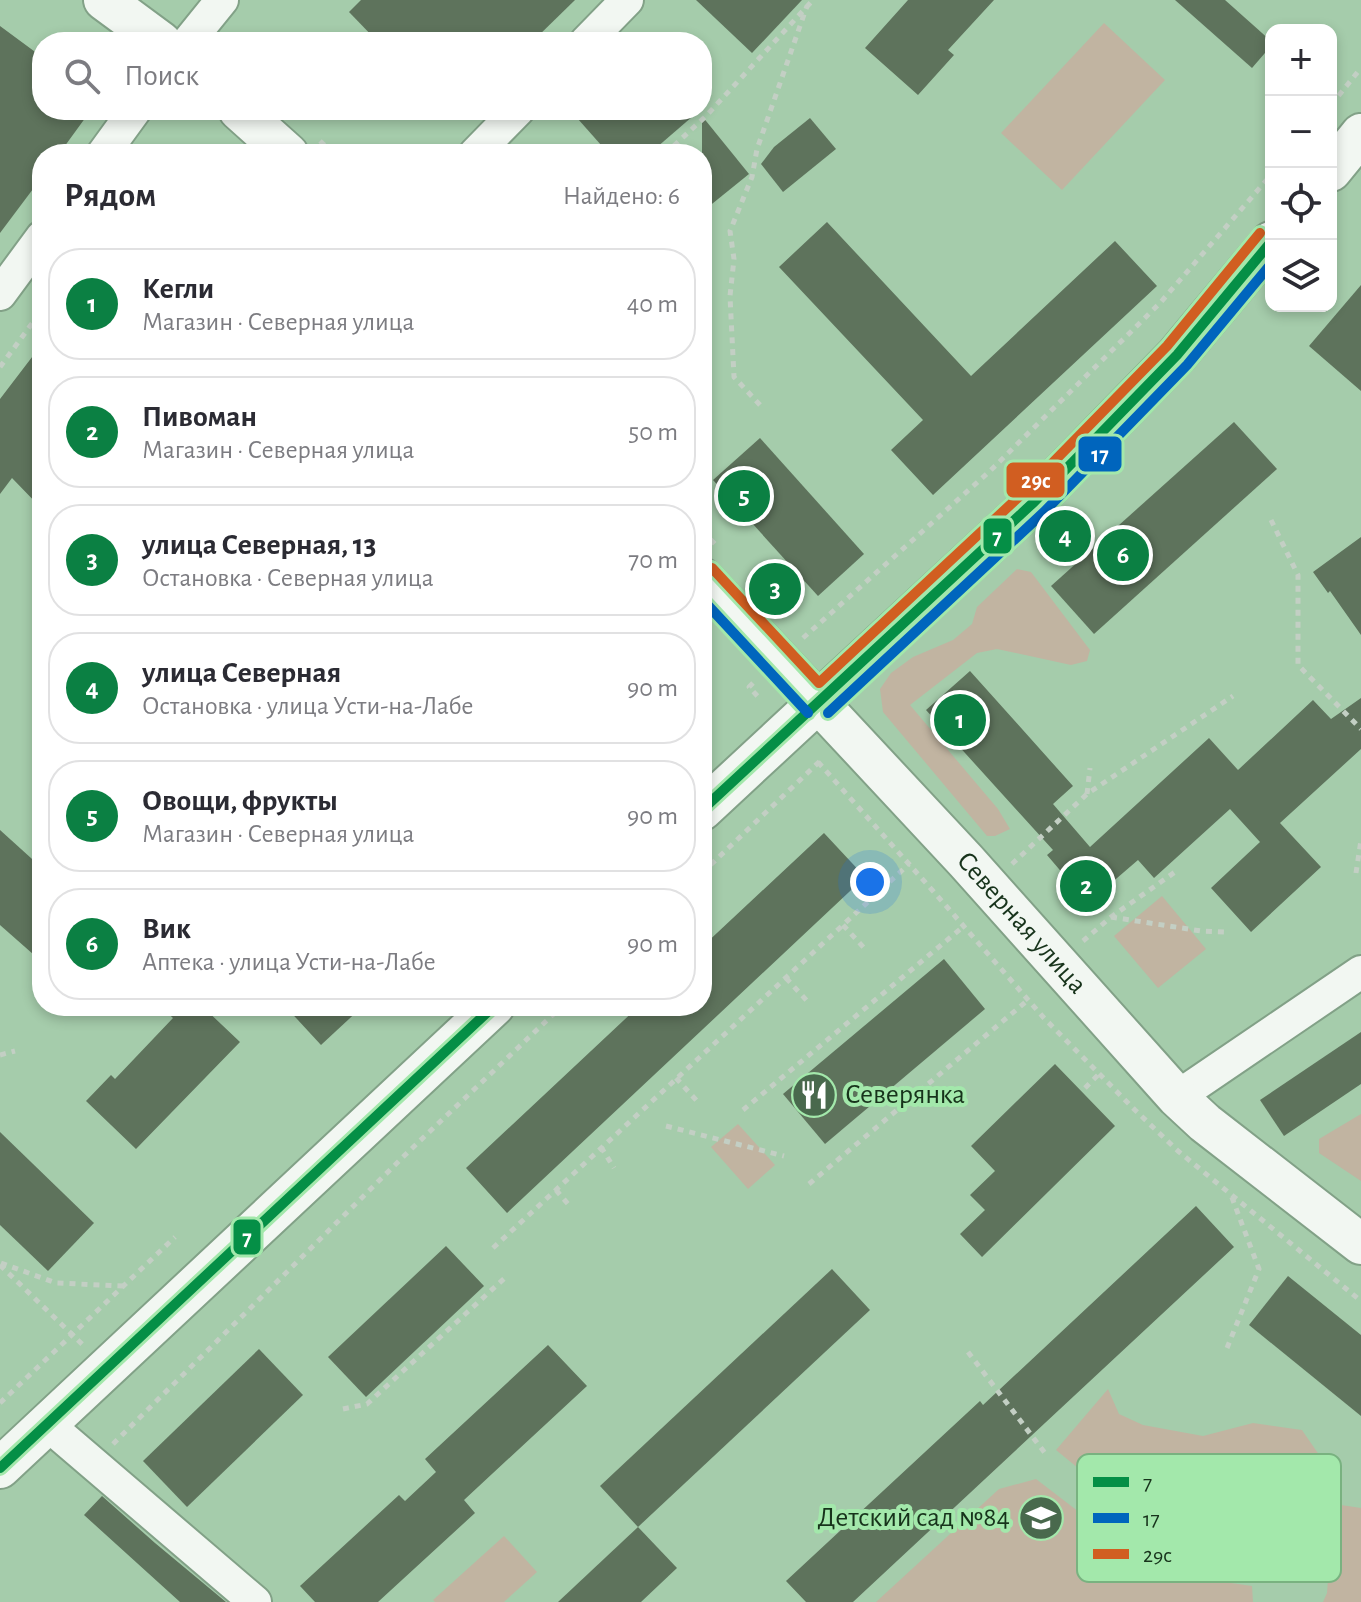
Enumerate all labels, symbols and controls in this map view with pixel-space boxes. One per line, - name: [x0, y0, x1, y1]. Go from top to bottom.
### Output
- map controls: [1265, 24, 1337, 312]
- button: +: [1265, 24, 1337, 96]
- search box: [32, 32, 712, 120]
- icon: search: [60, 54, 104, 98]
- text: Поиск: [124, 61, 199, 91]
- button: −: [1265, 96, 1337, 168]
- button: locate: [1265, 168, 1337, 240]
- text: Рядом: [64, 179, 156, 213]
- text: Найдено: 6: [563, 183, 680, 209]
- button: layers: [1265, 240, 1337, 312]
- text: Кегли: [142, 274, 214, 304]
- text: 1: [87, 291, 97, 317]
- text: 40 m: [627, 291, 678, 317]
- text: Магазин · Северная улица: [142, 309, 414, 335]
- text: Пивоман: [142, 402, 257, 432]
- text: 2: [86, 419, 98, 445]
- text: 50 m: [628, 419, 678, 445]
- line badge: 17: [1077, 435, 1123, 473]
- text: Магазин · Северная улица: [142, 437, 414, 463]
- text: 17: [1091, 444, 1109, 466]
- line badge: 29с: [1005, 461, 1066, 499]
- pin: 5: [718, 466, 770, 526]
- text: 29с: [1021, 470, 1051, 492]
- pin: 4: [1039, 506, 1091, 566]
- line badge: 7: [982, 517, 1013, 555]
- pin: 6: [1097, 525, 1149, 585]
- text: 7: [992, 526, 1002, 548]
- text: улица Северная, 13: [142, 530, 376, 560]
- text: 3: [86, 547, 98, 573]
- text: 70 m: [628, 547, 678, 573]
- pin: 3: [749, 559, 801, 619]
- text: Остановка · Северная улица: [142, 565, 434, 591]
- text: улица Северная: [142, 658, 341, 688]
- text: 4: [85, 675, 99, 701]
- text: 90 m: [627, 675, 678, 701]
- pin: 1: [934, 690, 986, 750]
- text: Остановка · улица Усти-на-Лабе: [142, 693, 473, 719]
- text: Овощи, фрукты: [142, 786, 338, 816]
- text: 5: [86, 803, 98, 829]
- text: 90 m: [627, 803, 678, 829]
- text: Магазин · Северная улица: [142, 821, 414, 847]
- street label: Северная улица: [951, 847, 1092, 999]
- pin: 2: [1060, 856, 1112, 916]
- your location: [850, 862, 890, 902]
- text: Вик: [142, 914, 191, 944]
- text: 6: [86, 931, 98, 957]
- text: 90 m: [627, 931, 678, 957]
- text: Аптека · улица Усти-на-Лабе: [142, 949, 436, 975]
- restaurant icon: Северянка: [790, 1071, 838, 1119]
- place label: Северянка: [845, 1081, 965, 1109]
- line badge: 7: [232, 1218, 262, 1256]
- text: 7: [242, 1227, 252, 1249]
- legend: [1077, 1454, 1341, 1582]
- text: 7: [1143, 1472, 1152, 1494]
- school or university icon: Детский сад №84: [1017, 1494, 1065, 1542]
- place label: Детский сад №84: [817, 1504, 1010, 1532]
- text: 17: [1143, 1508, 1160, 1530]
- text: 29с: [1143, 1544, 1172, 1566]

